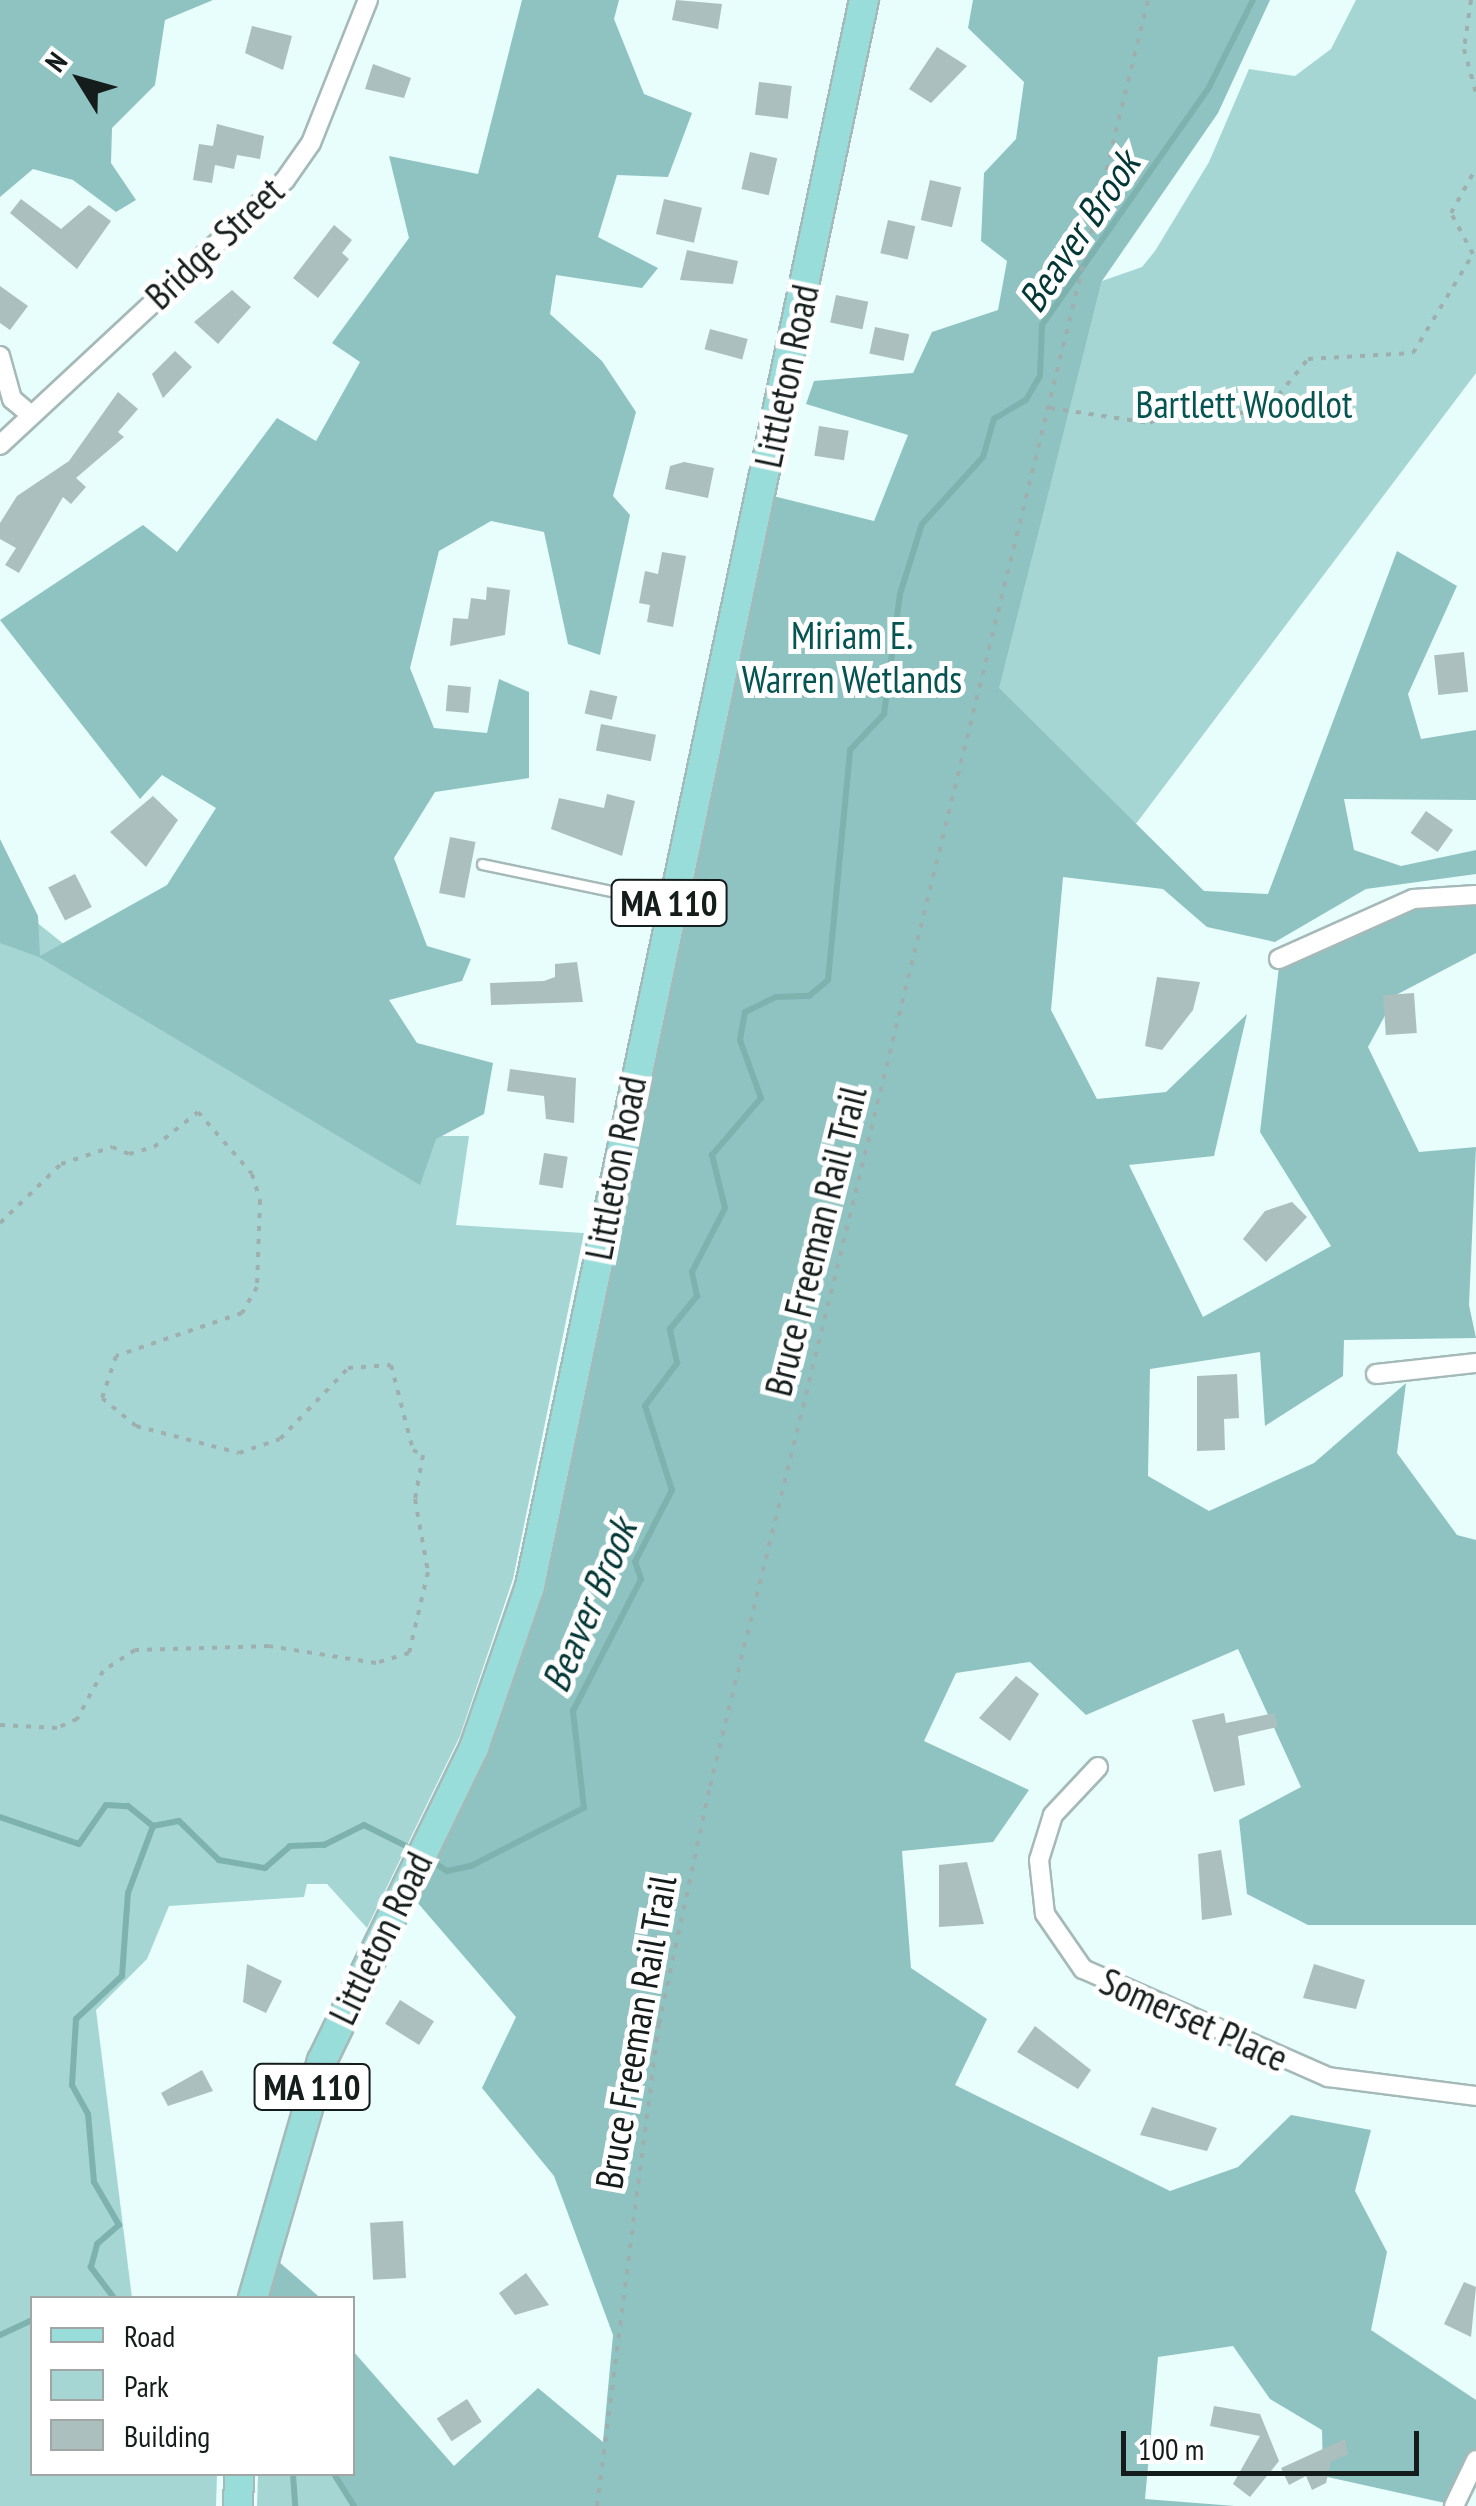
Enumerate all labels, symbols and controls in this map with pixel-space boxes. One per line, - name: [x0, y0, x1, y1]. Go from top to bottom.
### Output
- north arrow: [30, 30, 130, 130]
- text: N: [36, 44, 75, 79]
- water label: Beaver Brook: [1007, 142, 1149, 320]
- street label: Bridge Street: [136, 168, 292, 318]
- street label: Littleton Road: [744, 280, 828, 472]
- park label: Bartlett Woodlot: [1135, 381, 1353, 427]
- park label: Miriam E. Warren Wetlands: [741, 612, 963, 702]
- road number: MA 110: [609, 873, 729, 933]
- street label: Littleton Road: [575, 1073, 655, 1263]
- street label: Bruce Freeman Rail Trail: [754, 1081, 876, 1401]
- water label: Beaver Brook: [530, 1512, 646, 1698]
- street label: Littleton Road: [319, 1845, 441, 2031]
- street label: Bruce Freeman Rail Trail: [585, 1871, 685, 2193]
- street label: Somerset Place: [1093, 1957, 1295, 2081]
- road number: MA 110: [252, 2057, 372, 2117]
- legend: [30, 2296, 355, 2476]
- text: Road: [124, 2316, 175, 2355]
- text: Park: [124, 2366, 169, 2405]
- scale bar: [1126, 2411, 1424, 2473]
- text: Building: [124, 2416, 210, 2455]
- text: 100 m: [1138, 2429, 1204, 2468]

